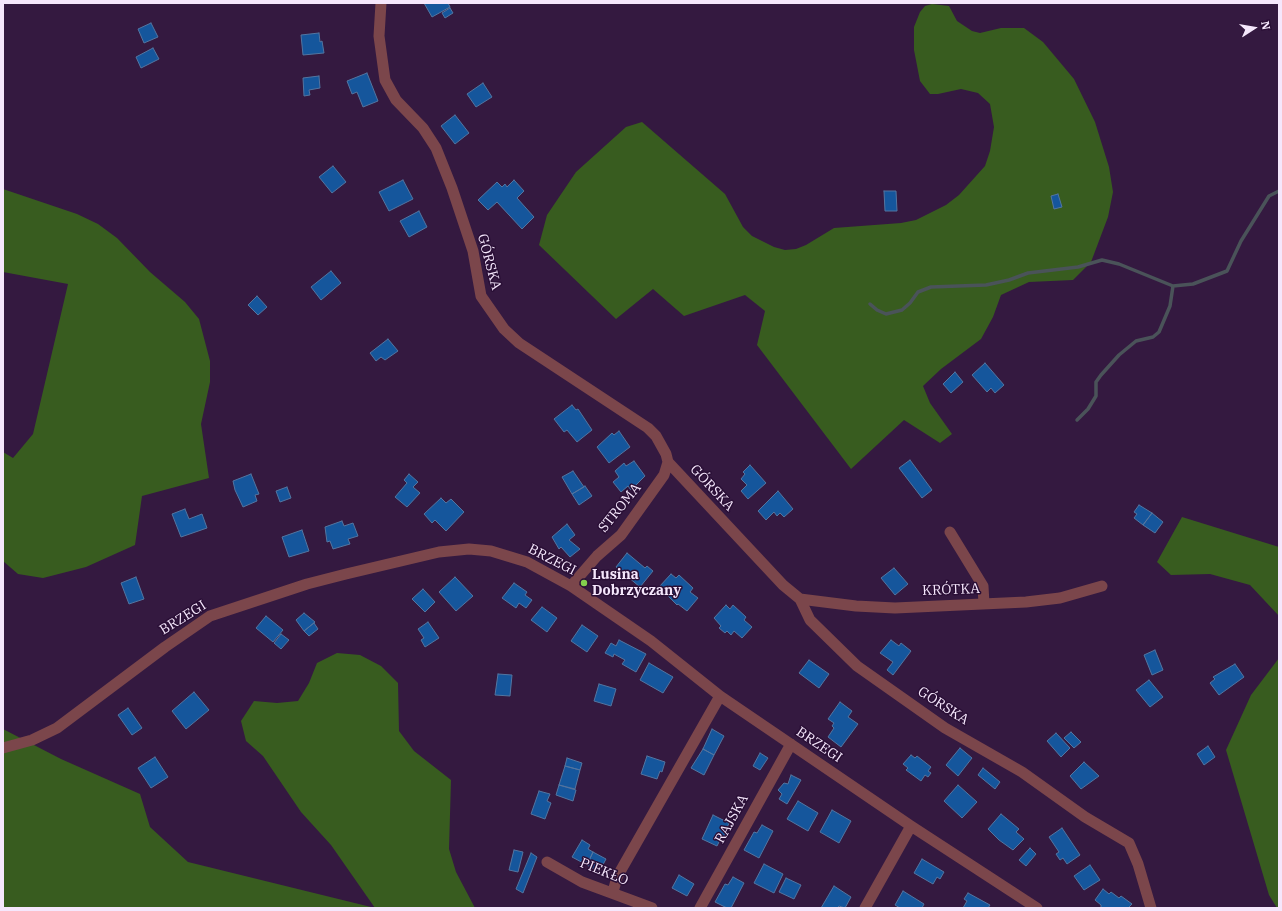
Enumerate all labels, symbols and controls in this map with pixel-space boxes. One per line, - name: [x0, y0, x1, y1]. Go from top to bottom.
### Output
- north arrow: [1234, 8, 1274, 48]
- text: N: [1258, 20, 1273, 31]
- street label: GÓRSKA: [473, 232, 505, 292]
- street label: GÓRSKA: [686, 461, 738, 515]
- street label: STROMA: [595, 480, 645, 536]
- street label: BRZEGI: [525, 541, 579, 579]
- place label: Lusina Dobrzyczany: [592, 567, 681, 600]
- marker: Lusina Dobrzyczany: [579, 578, 589, 588]
- street label: KRÓTKA: [922, 581, 980, 599]
- street label: BRZEGI: [157, 597, 209, 639]
- street label: GÓRSKA: [914, 683, 972, 729]
- street label: BRZEGI: [793, 724, 845, 766]
- street label: RAJSKA: [712, 792, 752, 846]
- street label: PIEKŁO: [577, 855, 631, 889]

